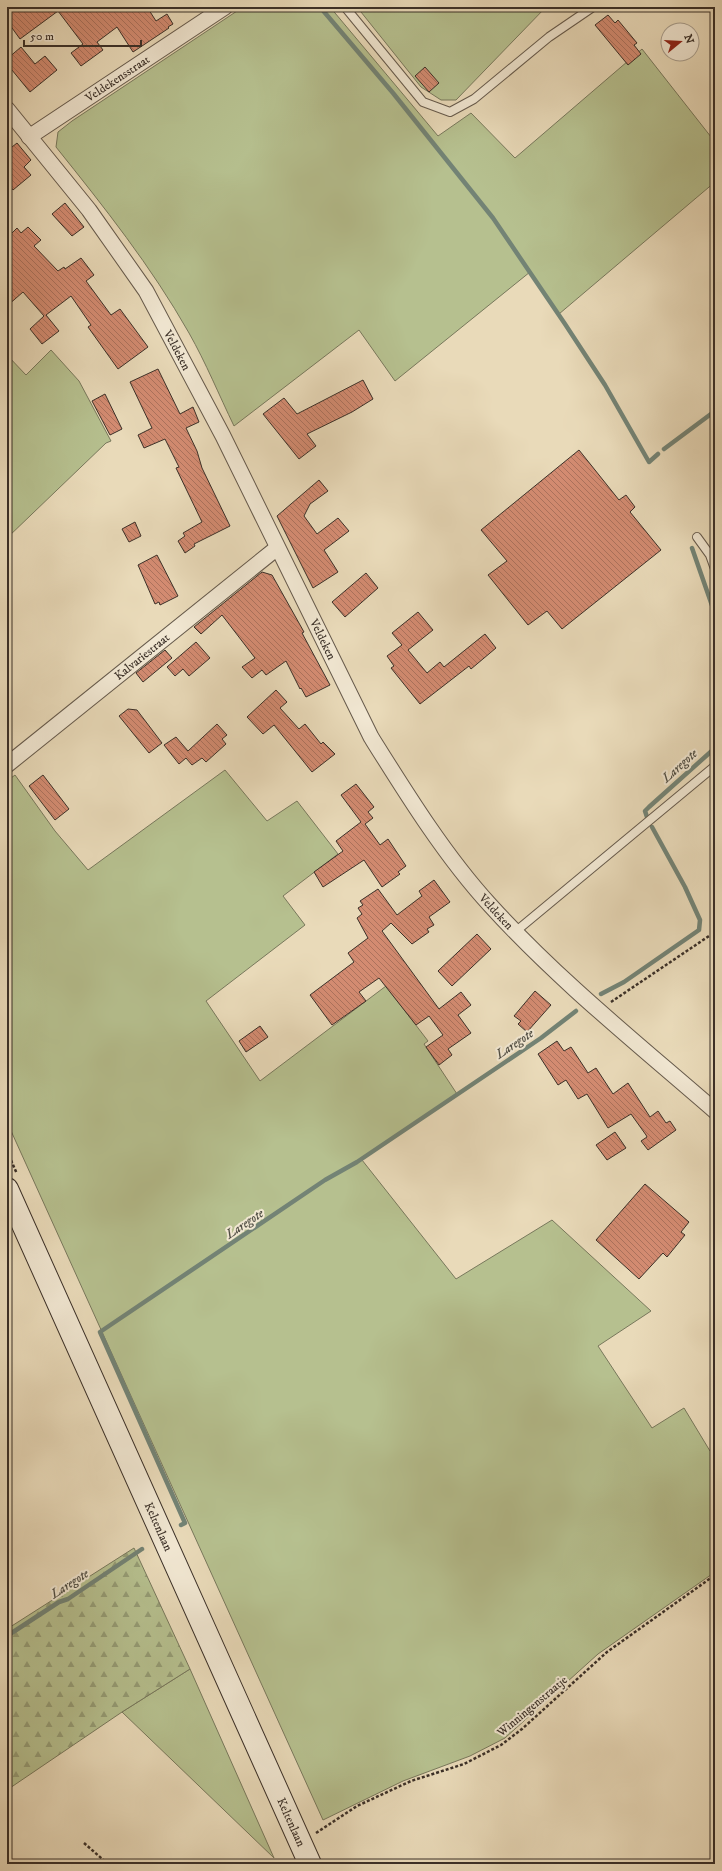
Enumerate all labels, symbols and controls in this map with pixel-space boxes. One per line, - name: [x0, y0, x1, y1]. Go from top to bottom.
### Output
- scale bar: [24, 22, 141, 48]
- north arrow: [660, 22, 700, 62]
- text: 50 m: [30, 29, 54, 44]
- text: N: [681, 33, 697, 46]
- street label: Veldekensstraat: [82, 52, 153, 106]
- street label: Veldeken: [160, 327, 194, 374]
- street label: Veldeken: [306, 616, 339, 663]
- street label: Kalvariestraat: [112, 630, 173, 684]
- water label: Laregote: [658, 745, 701, 787]
- street label: Veldeken: [475, 890, 517, 934]
- water label: Laregote: [492, 1025, 537, 1063]
- water label: Laregote: [222, 1205, 267, 1243]
- street label: Keltenlaan: [141, 1500, 176, 1554]
- water label: Laregote: [47, 1565, 92, 1603]
- street label: Winningenstraatje: [493, 1673, 571, 1741]
- street label: Keltenlaan: [273, 1796, 309, 1850]

